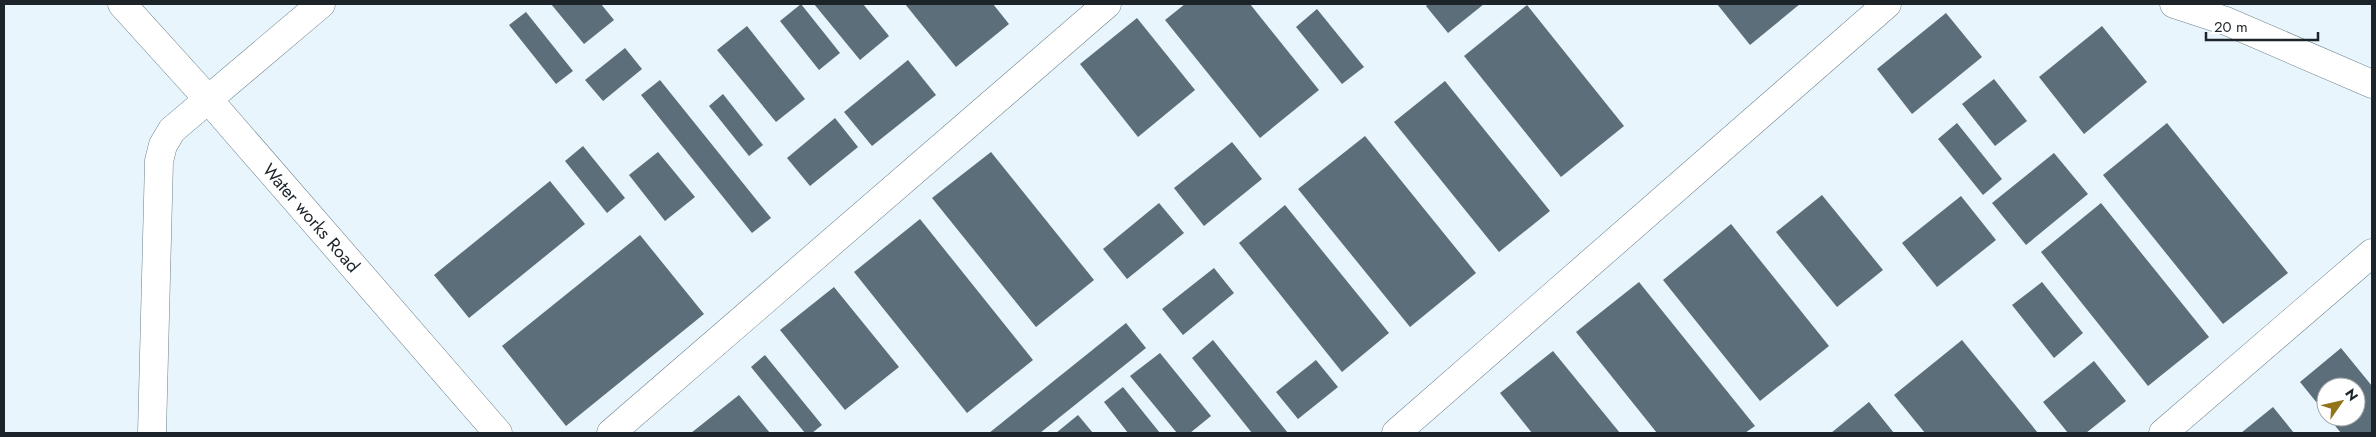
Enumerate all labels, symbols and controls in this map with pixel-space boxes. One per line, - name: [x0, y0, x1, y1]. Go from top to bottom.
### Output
- scale bar: [2206, 10, 2318, 42]
- text: 20 m: [2214, 16, 2248, 38]
- street label: Water works Road: [256, 158, 366, 278]
- north arrow: [2316, 377, 2366, 427]
- text: N: [2340, 385, 2363, 405]

